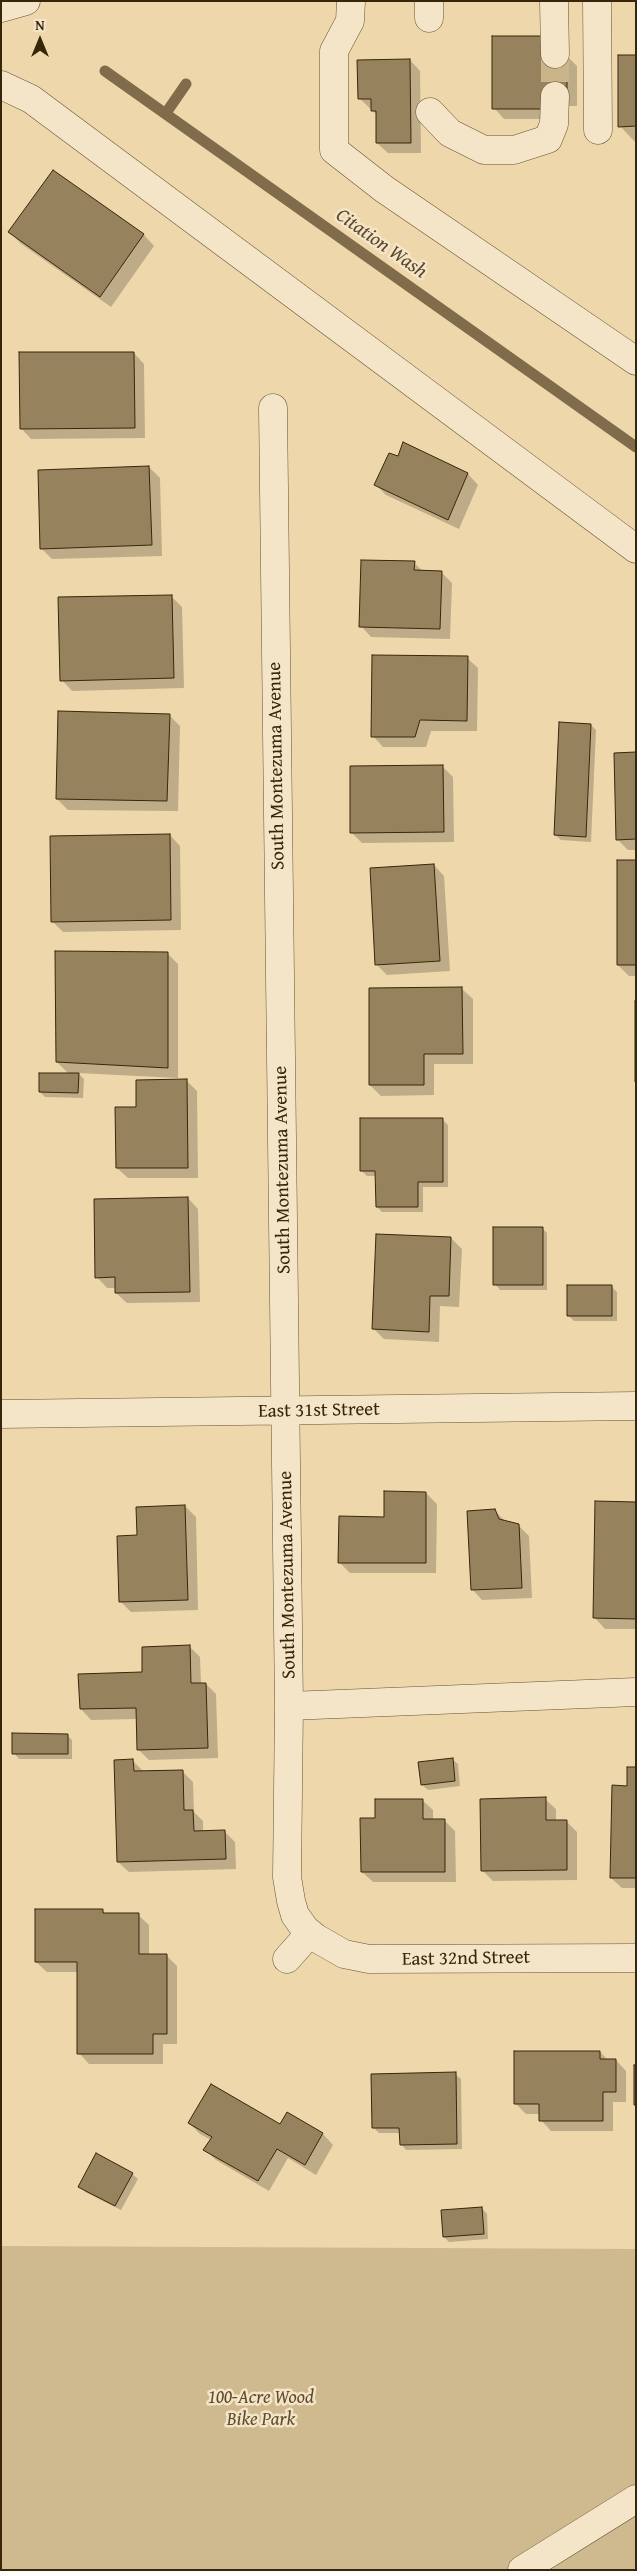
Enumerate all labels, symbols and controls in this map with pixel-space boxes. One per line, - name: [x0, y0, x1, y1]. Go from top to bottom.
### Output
- north arrow: [15, 15, 65, 65]
- text: N: [35, 15, 45, 35]
- water label: Citation Wash: [331, 204, 431, 284]
- street label: South Montezuma Avenue: [264, 662, 290, 870]
- street label: South Montezuma Avenue: [270, 1066, 296, 1274]
- street label: East 31st Street: [258, 1399, 380, 1423]
- street label: South Montezuma Avenue: [275, 1471, 301, 1679]
- street label: East 32nd Street: [402, 1946, 530, 1972]
- park label: 100-Acre Wood Bike Park: [208, 2387, 314, 2431]

